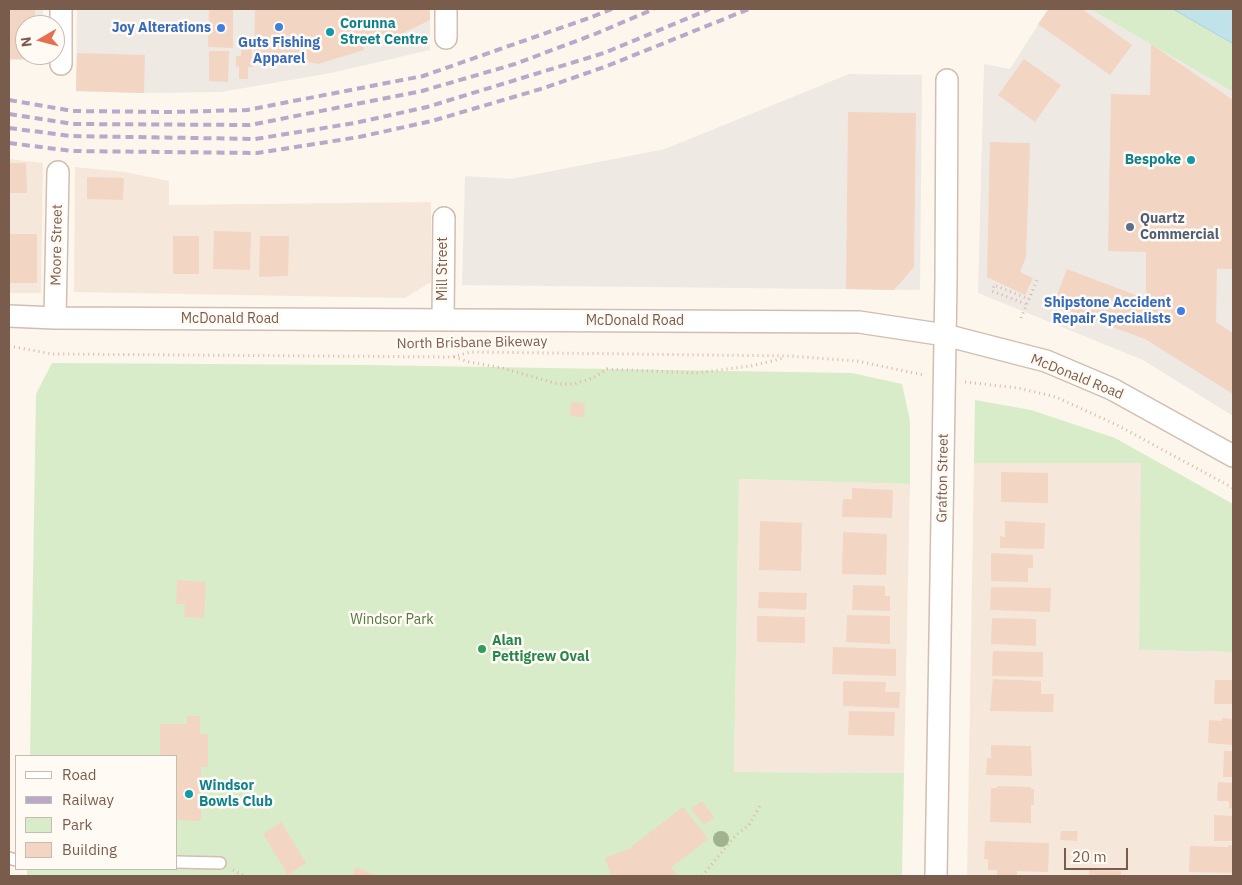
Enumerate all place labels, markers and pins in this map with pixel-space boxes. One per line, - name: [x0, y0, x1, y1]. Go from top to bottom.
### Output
- place label: Corunna Street Centre: [340, 16, 428, 48]
- place label: Joy Alterations: [112, 20, 211, 36]
- marker: Guts Fishing Apparel: [273, 21, 285, 33]
- marker: Joy Alterations: [215, 22, 227, 34]
- marker: Corunna Street Centre: [324, 26, 336, 38]
- place label: Guts Fishing Apparel: [238, 35, 320, 68]
- place label: Bespoke: [1125, 152, 1181, 168]
- marker: Bespoke: [1185, 154, 1197, 166]
- place label: Quartz Commercial: [1140, 211, 1219, 243]
- marker: Quartz Commercial: [1124, 221, 1136, 233]
- place label: Shipstone Accident Repair Specialists: [1044, 295, 1171, 328]
- marker: Shipstone Accident Repair Specialists: [1175, 305, 1187, 317]
- place label: Alan Pettigrew Oval: [492, 633, 589, 666]
- marker: Alan Pettigrew Oval: [476, 643, 488, 655]
- place label: Windsor Bowls Club: [199, 778, 273, 810]
- marker: Windsor Bowls Club: [183, 788, 195, 800]

